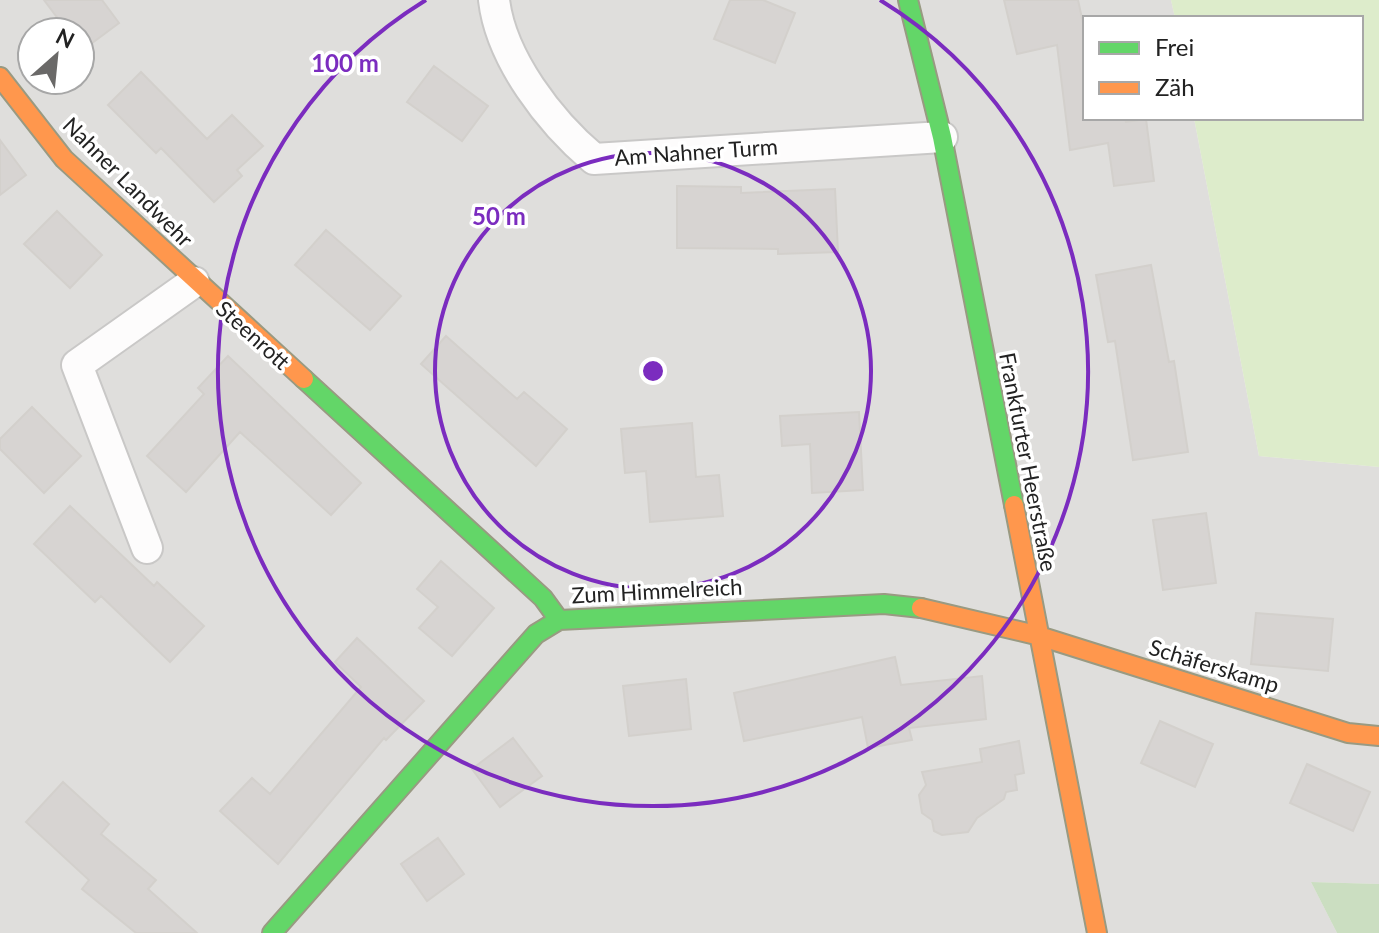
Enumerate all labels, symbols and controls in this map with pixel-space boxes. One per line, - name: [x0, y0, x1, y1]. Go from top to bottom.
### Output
- north arrow: [16, 16, 96, 96]
- legend: [1083, 16, 1363, 120]
- text: N: [52, 22, 79, 54]
- text: Frei: [1155, 32, 1194, 61]
- text: 100 m: [311, 48, 379, 77]
- text: Zäh: [1155, 72, 1195, 101]
- street label: Nahner Landwehr: [58, 111, 199, 252]
- street label: Am Nahner Turm: [613, 132, 779, 171]
- text: 50 m: [472, 201, 526, 230]
- street label: Steenrott: [211, 295, 296, 375]
- street label: Frankfurter Heerstraße: [994, 350, 1063, 574]
- centre of rings: [639, 357, 667, 385]
- street label: Zum Himmelreich: [571, 573, 743, 608]
- street label: Schäferskamp: [1146, 633, 1282, 698]

